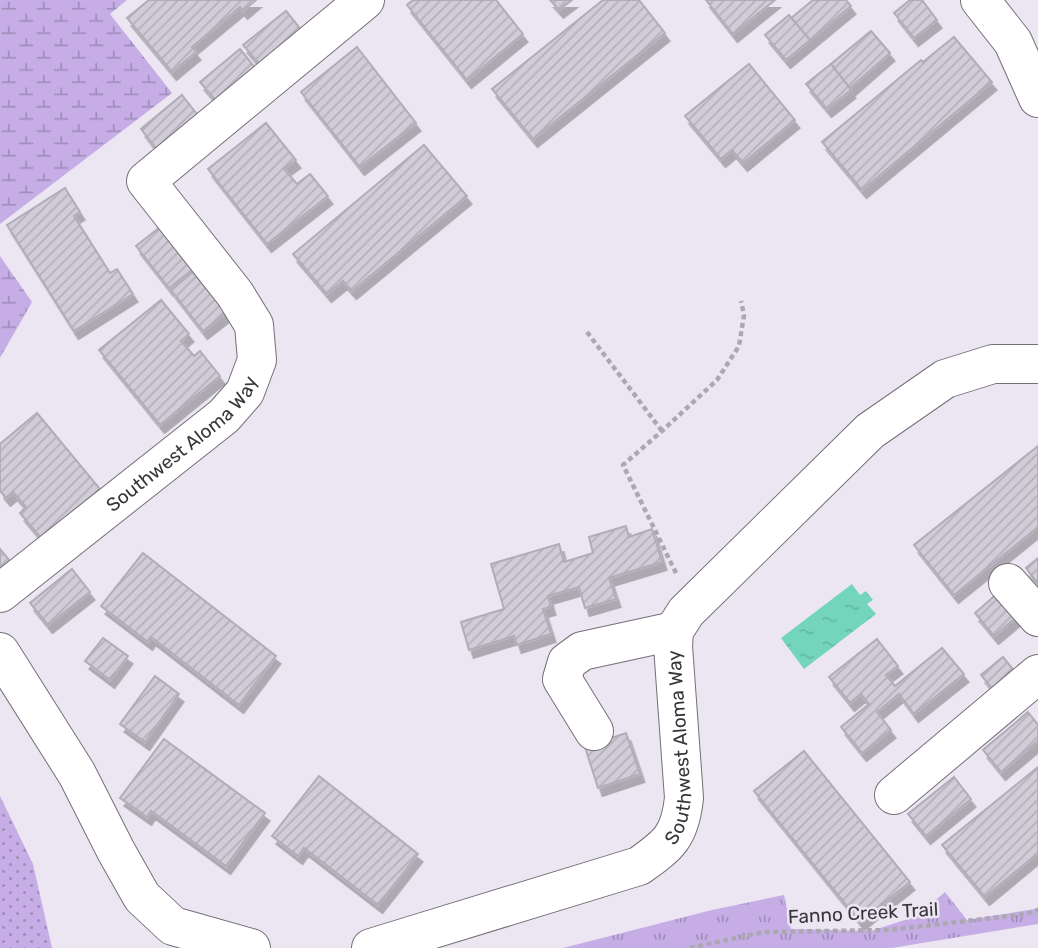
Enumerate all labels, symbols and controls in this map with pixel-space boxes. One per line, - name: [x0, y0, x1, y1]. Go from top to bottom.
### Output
- street label: Southwest Aloma Way: [101, 373, 262, 516]
- street label: Southwest Aloma Way: [659, 649, 696, 849]
- street label: Fanno Creek Trail: [787, 898, 939, 928]

